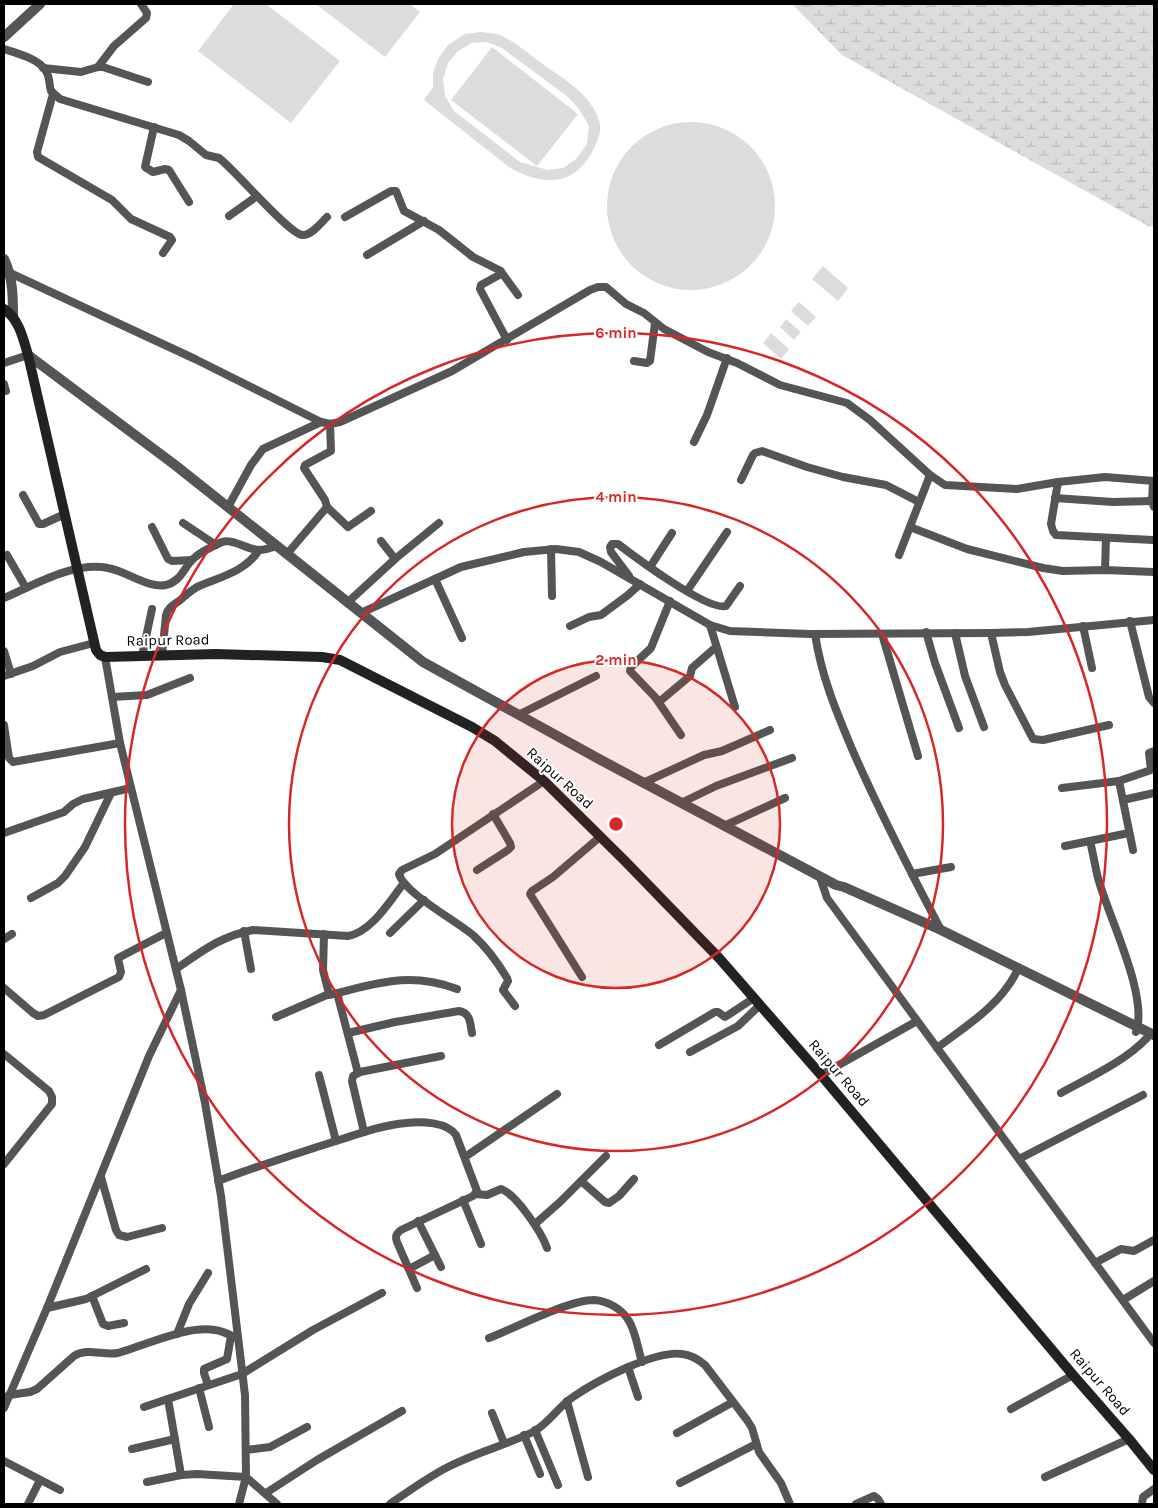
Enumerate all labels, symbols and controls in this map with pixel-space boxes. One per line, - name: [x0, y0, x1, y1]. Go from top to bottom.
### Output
- text: 6 min: [595, 324, 637, 342]
- text: 4 min: [595, 488, 637, 506]
- street label: Raipur Road: [126, 630, 210, 650]
- text: 2 min: [595, 651, 637, 669]
- street label: Raipur Road: [523, 743, 597, 813]
- centre of rings: [607, 815, 625, 833]
- street label: Raipur Road: [805, 1036, 873, 1110]
- street label: Raipur Road: [1066, 1345, 1134, 1419]

